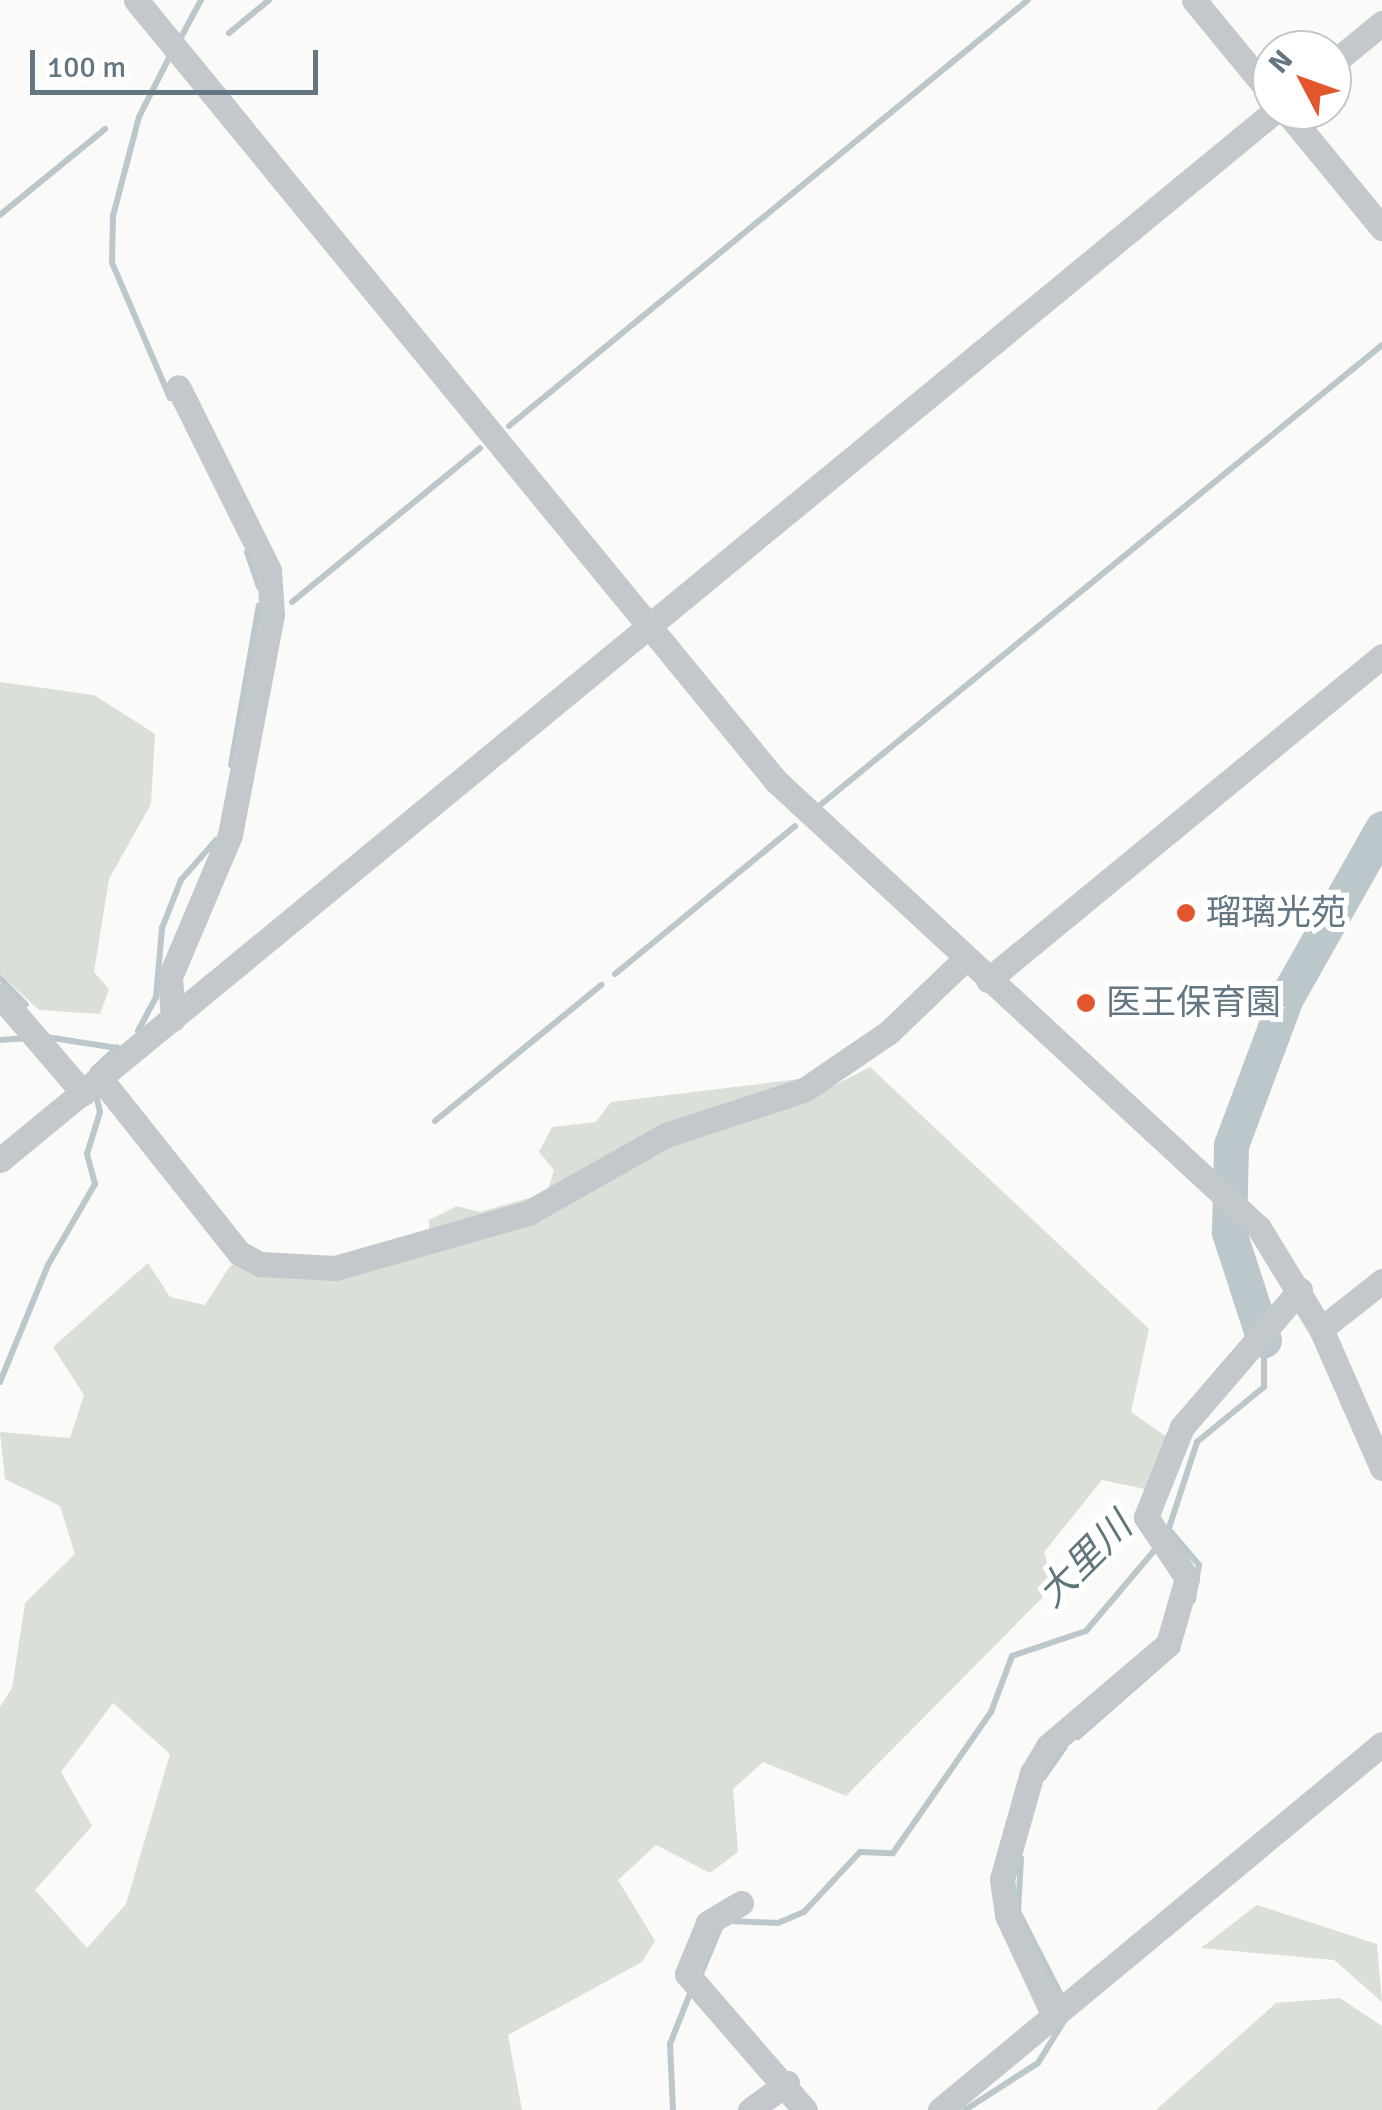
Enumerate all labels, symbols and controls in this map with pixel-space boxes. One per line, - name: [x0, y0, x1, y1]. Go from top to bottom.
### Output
- scale bar: [35, 30, 322, 92]
- north arrow: [1252, 30, 1352, 130]
- text: N: [1262, 43, 1300, 80]
- text: 100 m: [47, 49, 126, 86]
- place label: 瑠璃光苑: [1206, 892, 1346, 934]
- marker: 瑠璃光苑: [1175, 902, 1197, 924]
- place label: 医王保育園: [1106, 982, 1281, 1024]
- marker: 医王保育園: [1075, 992, 1097, 1014]
- water label: 大里川: [1029, 1504, 1141, 1616]

